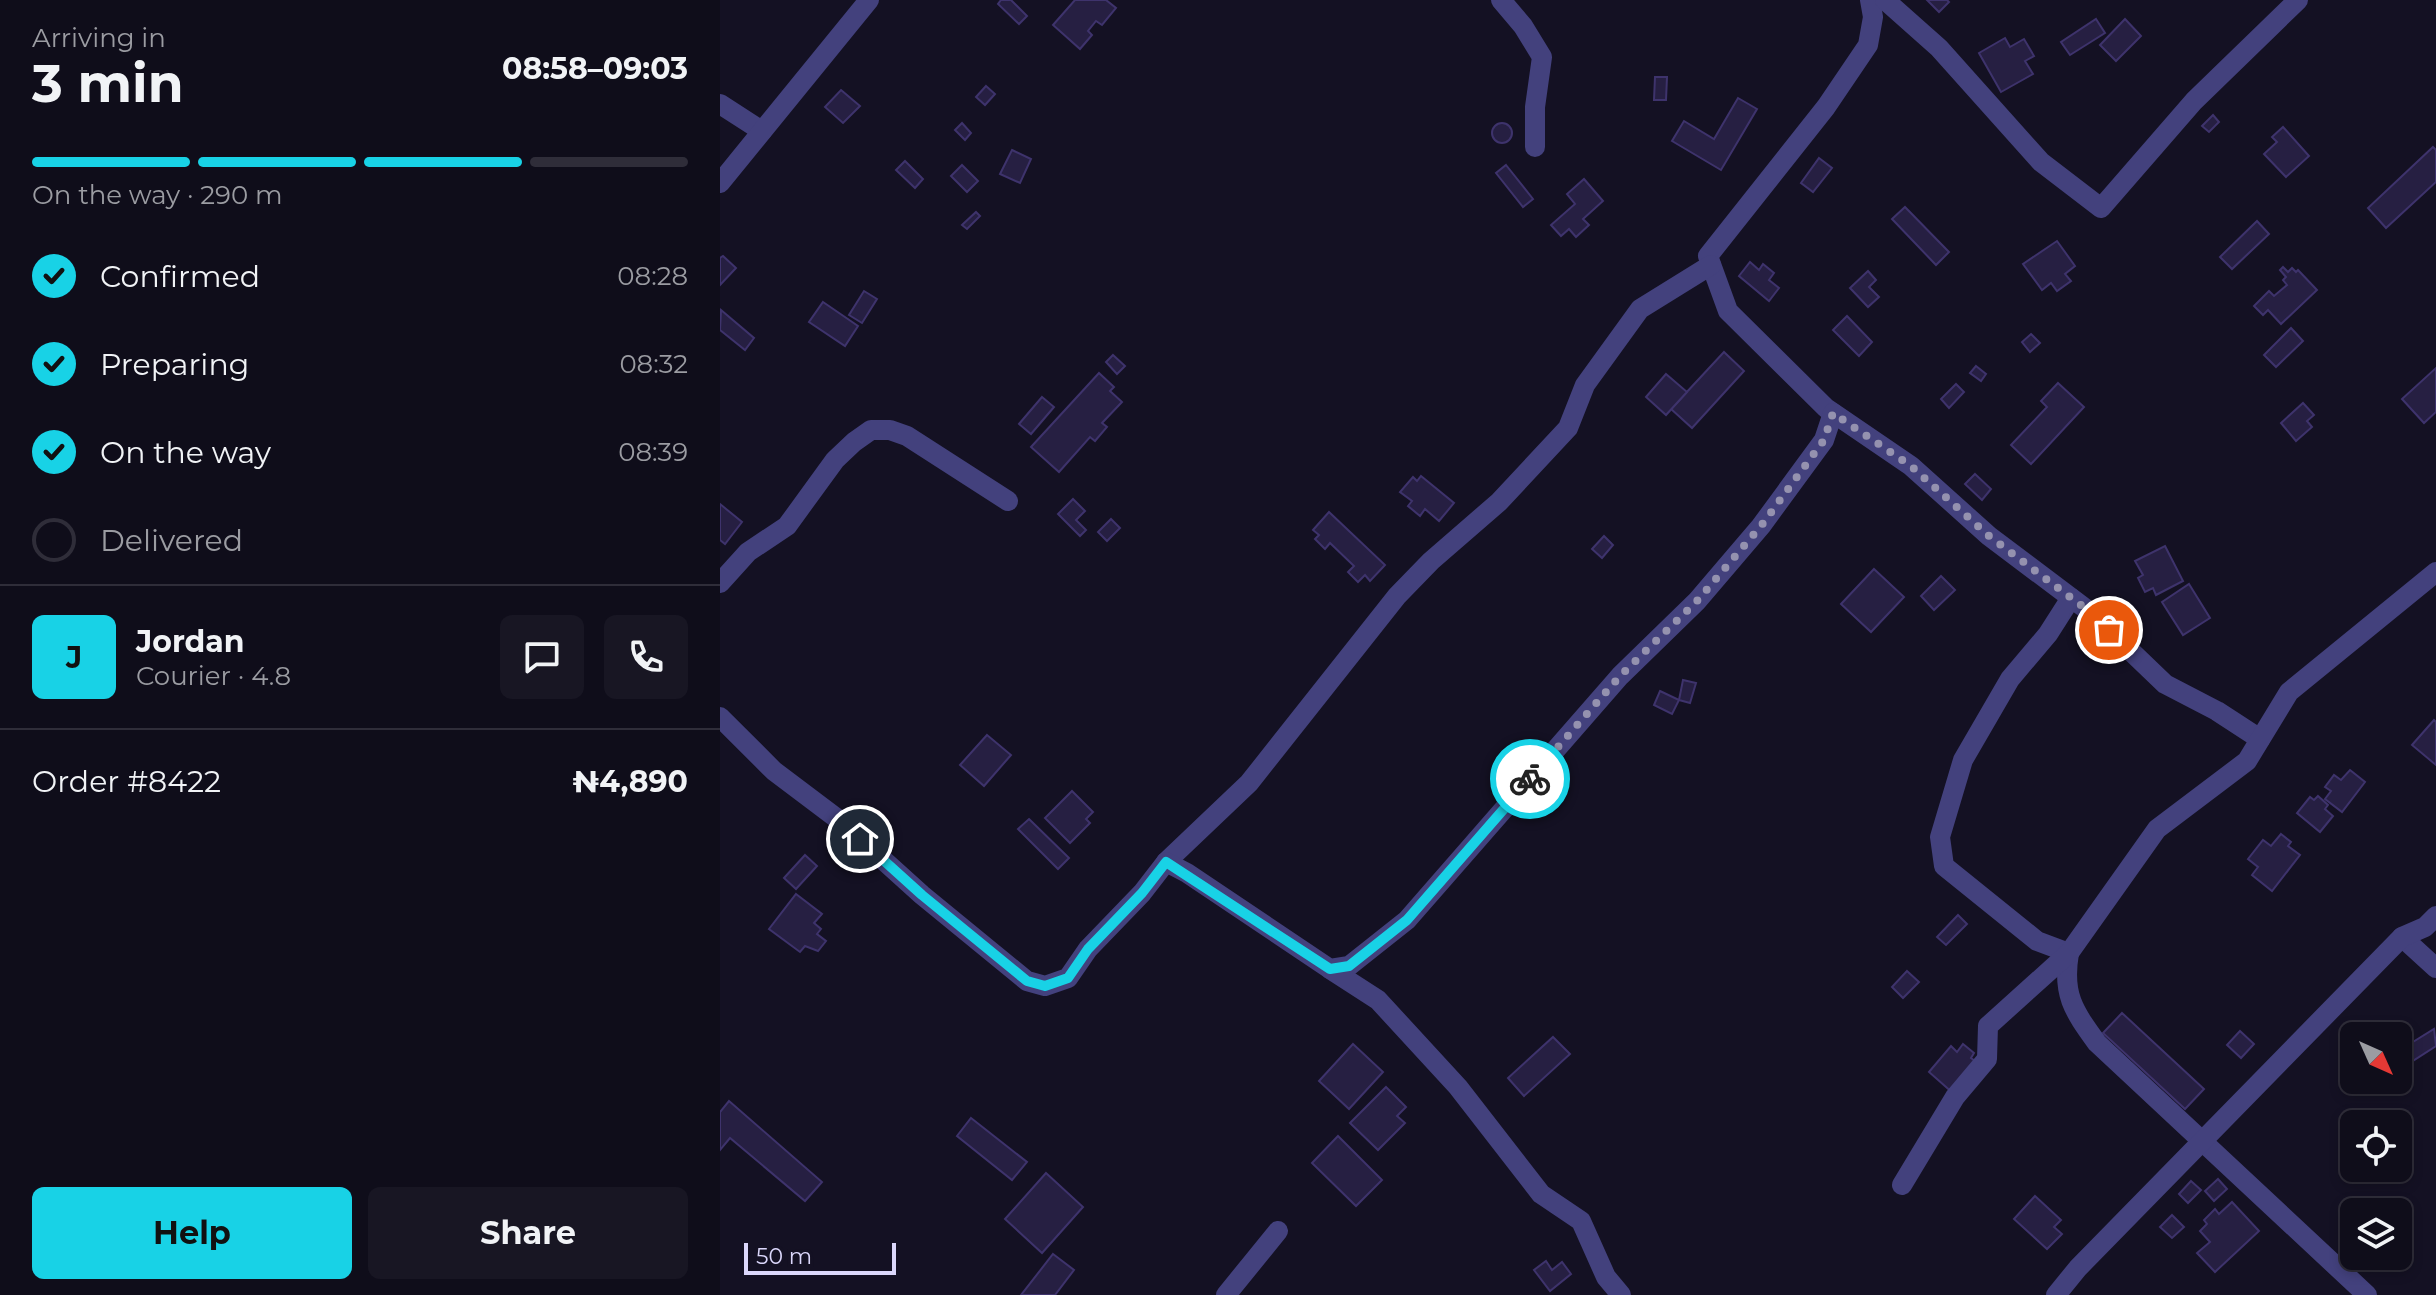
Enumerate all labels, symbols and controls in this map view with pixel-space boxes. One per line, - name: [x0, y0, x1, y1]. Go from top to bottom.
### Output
- text: Arriving in: [32, 22, 166, 54]
- text: 08:58–09:03: [502, 50, 688, 87]
- text: 3 min: [32, 52, 184, 115]
- text: On the way · 290 m: [32, 179, 283, 211]
- icon: check: [32, 254, 76, 298]
- text: Confirmed: [100, 258, 260, 295]
- text: 08:28: [617, 260, 688, 292]
- icon: check: [32, 342, 76, 386]
- text: Preparing: [100, 346, 249, 383]
- text: 08:32: [619, 348, 688, 380]
- icon: check: [32, 430, 76, 474]
- text: On the way: [100, 434, 271, 471]
- text: 08:39: [618, 436, 688, 468]
- text: Delivered: [100, 522, 243, 559]
- pin: [2075, 596, 2143, 664]
- icon: bag: [2087, 608, 2131, 652]
- button: chat: [500, 615, 584, 699]
- button: phone: [604, 615, 688, 699]
- text: Jordan: [136, 623, 245, 660]
- text: J: [66, 639, 82, 676]
- text: Courier · 4.8: [136, 660, 291, 692]
- courier: [1490, 739, 1570, 819]
- icon: bike: [1508, 757, 1552, 801]
- text: Order #8422: [32, 763, 221, 800]
- text: ₦4,890: [572, 763, 688, 800]
- pin: [826, 805, 894, 873]
- icon: home: [838, 817, 882, 861]
- north arrow: [2340, 1022, 2412, 1094]
- map controls: [2340, 1022, 2412, 1270]
- button: locate: [2340, 1110, 2412, 1182]
- button: Help: [32, 1187, 352, 1279]
- button: Share: [368, 1187, 688, 1279]
- button: layers: [2340, 1198, 2412, 1270]
- scale bar: [744, 1239, 896, 1275]
- text: 50 m: [756, 1243, 812, 1270]

